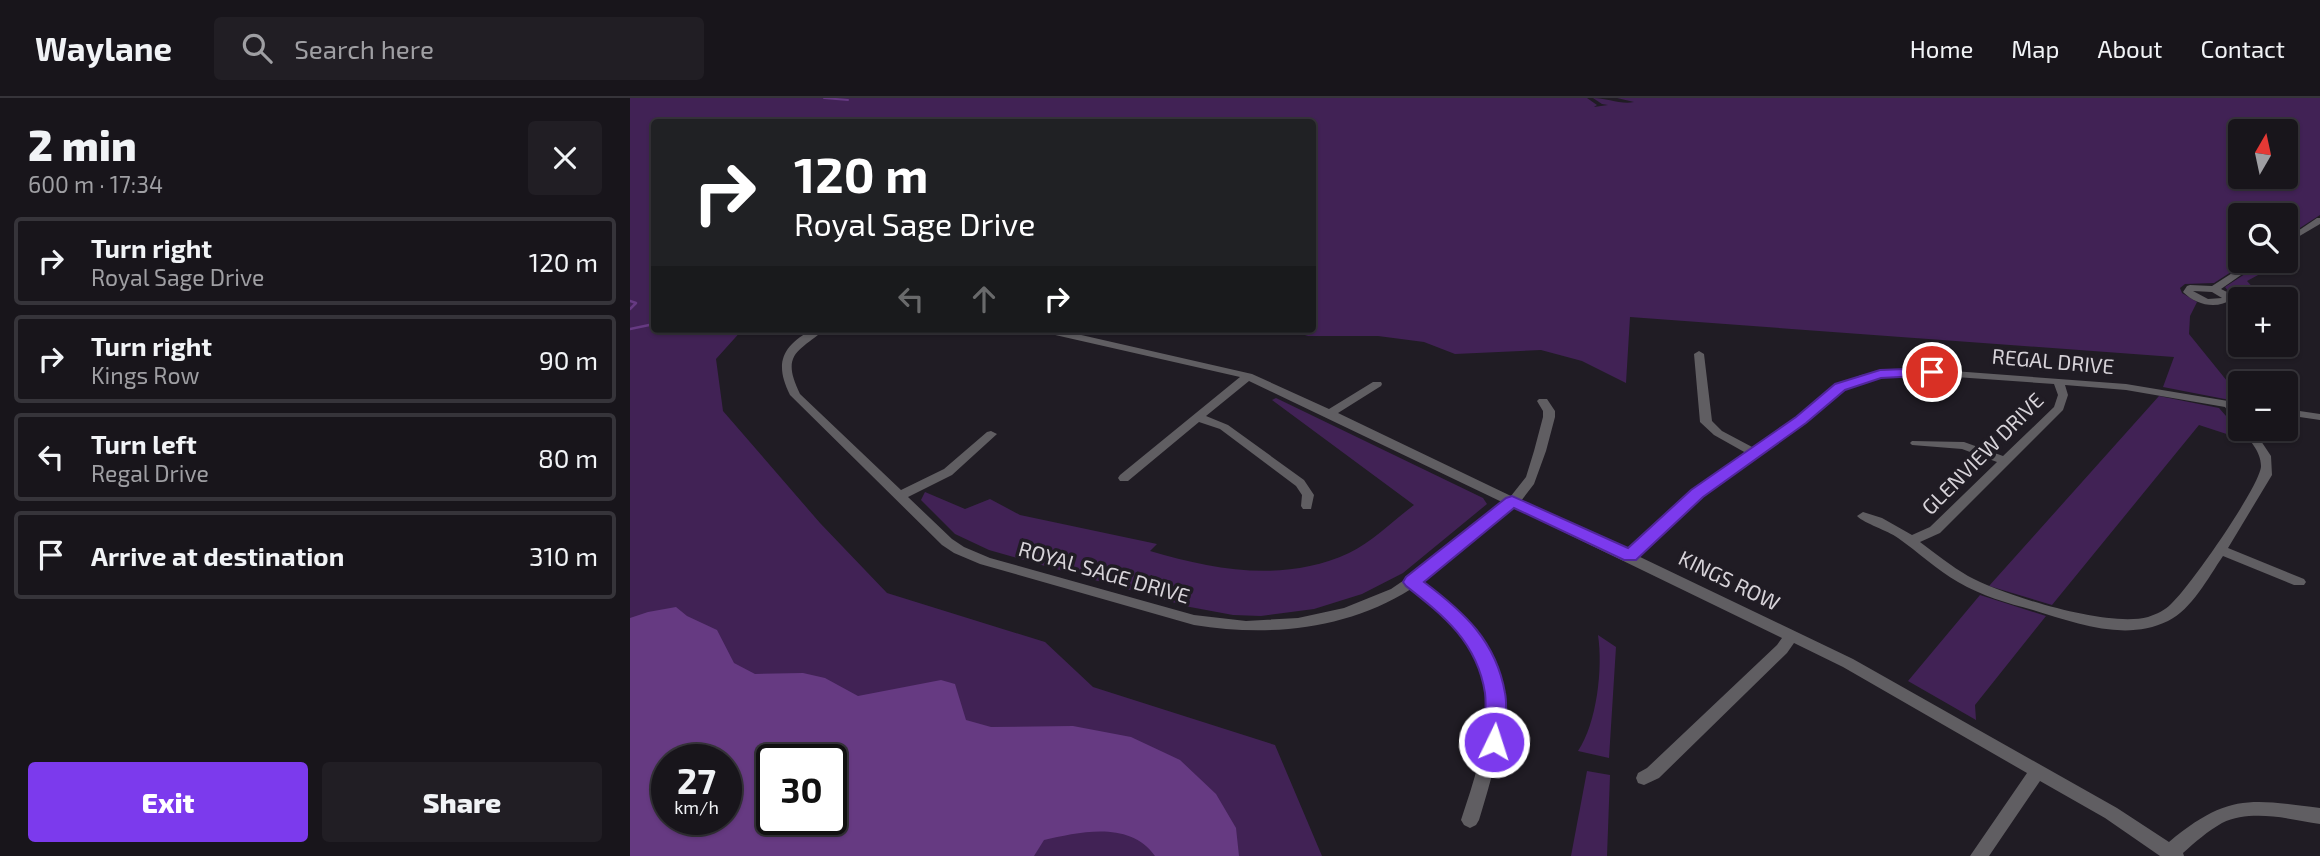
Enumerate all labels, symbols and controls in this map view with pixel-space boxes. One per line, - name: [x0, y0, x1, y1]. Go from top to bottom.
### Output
- search box: [214, 17, 704, 80]
- text: Waylane: [35, 28, 172, 68]
- icon: search: [238, 29, 276, 67]
- text: Search here: [294, 33, 434, 64]
- text: Home: [1910, 34, 1973, 63]
- text: Map: [2011, 34, 2059, 63]
- text: About: [2097, 34, 2163, 63]
- text: Contact: [2201, 34, 2285, 63]
- text: 2 min: [28, 119, 137, 169]
- north arrow: [2228, 119, 2298, 189]
- map controls: [2228, 119, 2298, 441]
- button: close: [528, 121, 602, 195]
- text: 120 m: [794, 144, 928, 203]
- icon: right: [679, 147, 770, 238]
- text: 600 m · 17:34: [28, 170, 163, 198]
- button: search: [2228, 203, 2298, 273]
- text: Royal Sage Drive: [794, 204, 1035, 242]
- text: Turn right: [91, 232, 212, 263]
- icon: right: [32, 242, 70, 280]
- text: 120 m: [529, 246, 598, 277]
- text: Royal Sage Drive: [91, 263, 264, 291]
- icon: left: [892, 280, 930, 318]
- icon: ahead: [965, 280, 1003, 318]
- icon: right: [1038, 280, 1076, 318]
- button: +: [2228, 287, 2298, 357]
- text: Turn right: [91, 330, 212, 361]
- icon: right: [32, 340, 70, 378]
- pin: [1902, 342, 1962, 402]
- street label: REGAL DRIVE: [1991, 343, 2115, 378]
- text: 90 m: [539, 344, 598, 375]
- icon: arrive: [1913, 353, 1951, 391]
- text: Kings Row: [91, 361, 199, 389]
- button: −: [2228, 371, 2298, 441]
- street label: GLENVIEW DRIVE: [1916, 387, 2048, 519]
- text: Turn left: [91, 428, 197, 459]
- icon: left: [32, 438, 70, 476]
- text: 80 m: [538, 442, 598, 473]
- text: Regal Drive: [91, 459, 209, 487]
- street label: ROYAL SAGE DRIVE: [1016, 535, 1193, 608]
- icon: arrive: [32, 536, 70, 574]
- text: Arrive at destination: [91, 540, 344, 571]
- text: 310 m: [529, 540, 598, 571]
- street label: KINGS ROW: [1675, 544, 1784, 615]
- position arrow: [1457, 705, 1531, 779]
- speed limit sign: 30: [756, 744, 847, 835]
- text: 27: [677, 759, 716, 801]
- button: Exit: [28, 762, 308, 842]
- button: Share: [322, 762, 602, 842]
- text: km/h: [674, 796, 719, 818]

